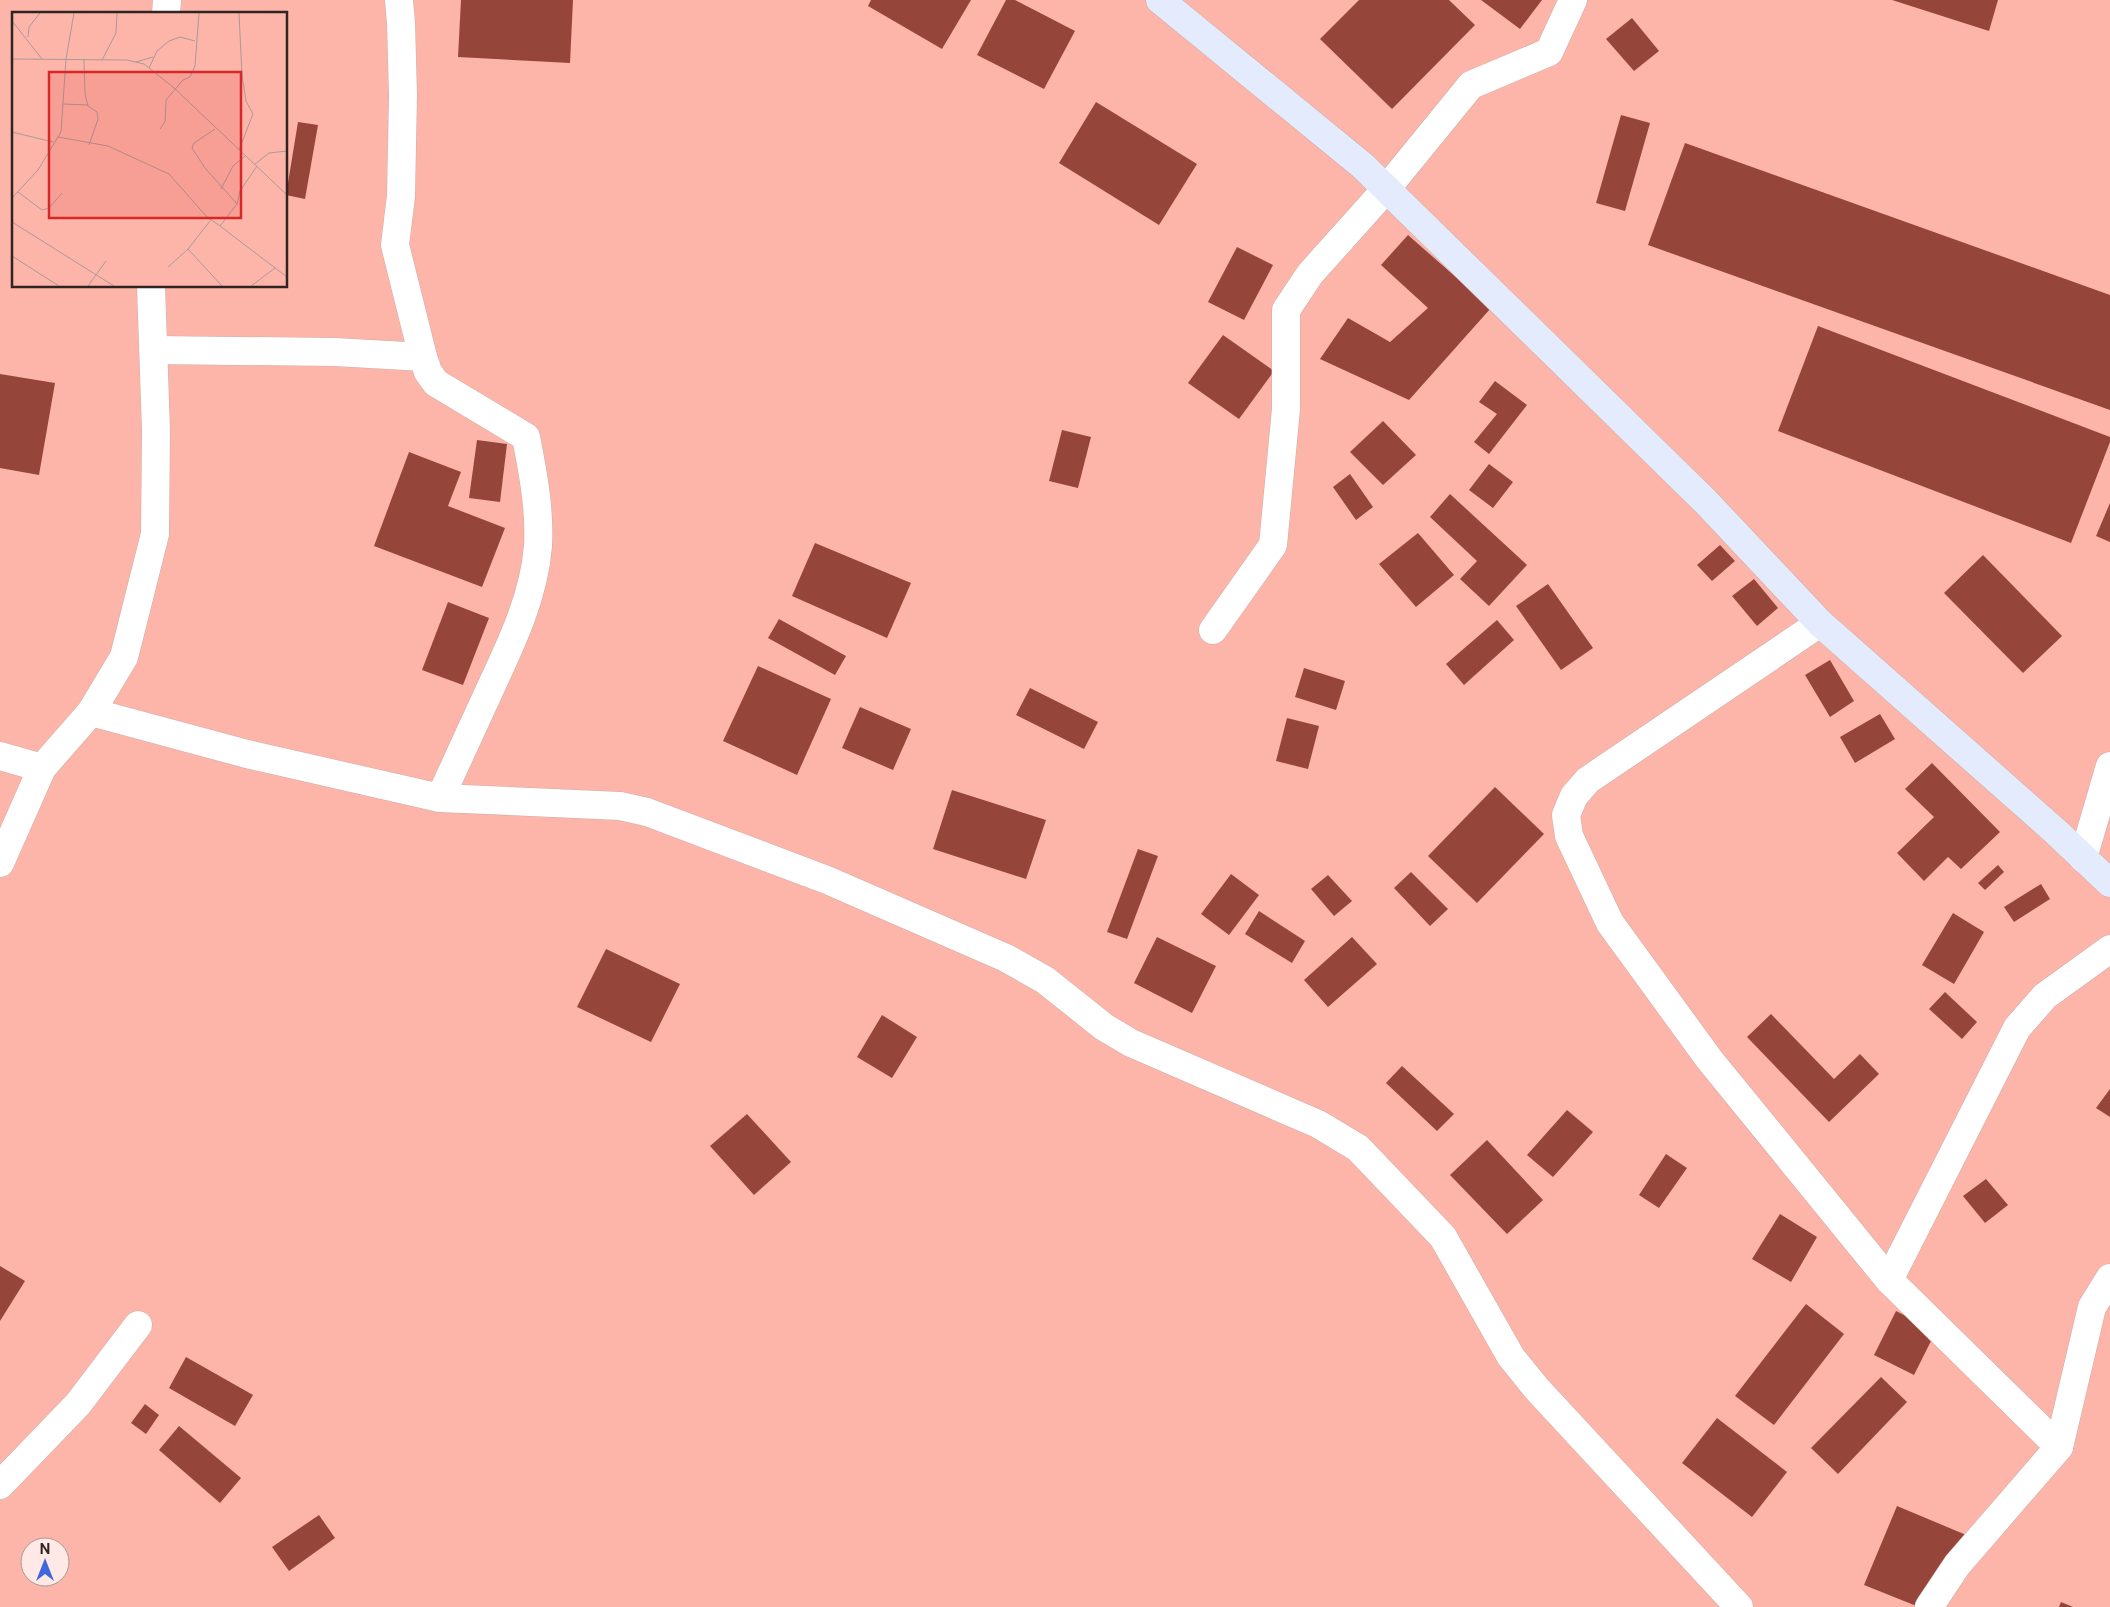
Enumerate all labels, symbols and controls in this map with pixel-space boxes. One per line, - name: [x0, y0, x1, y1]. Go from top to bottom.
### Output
- inset map: [12, 12, 288, 288]
- north arrow: [20, 1537, 70, 1587]
- text: N: [40, 1541, 50, 1557]

